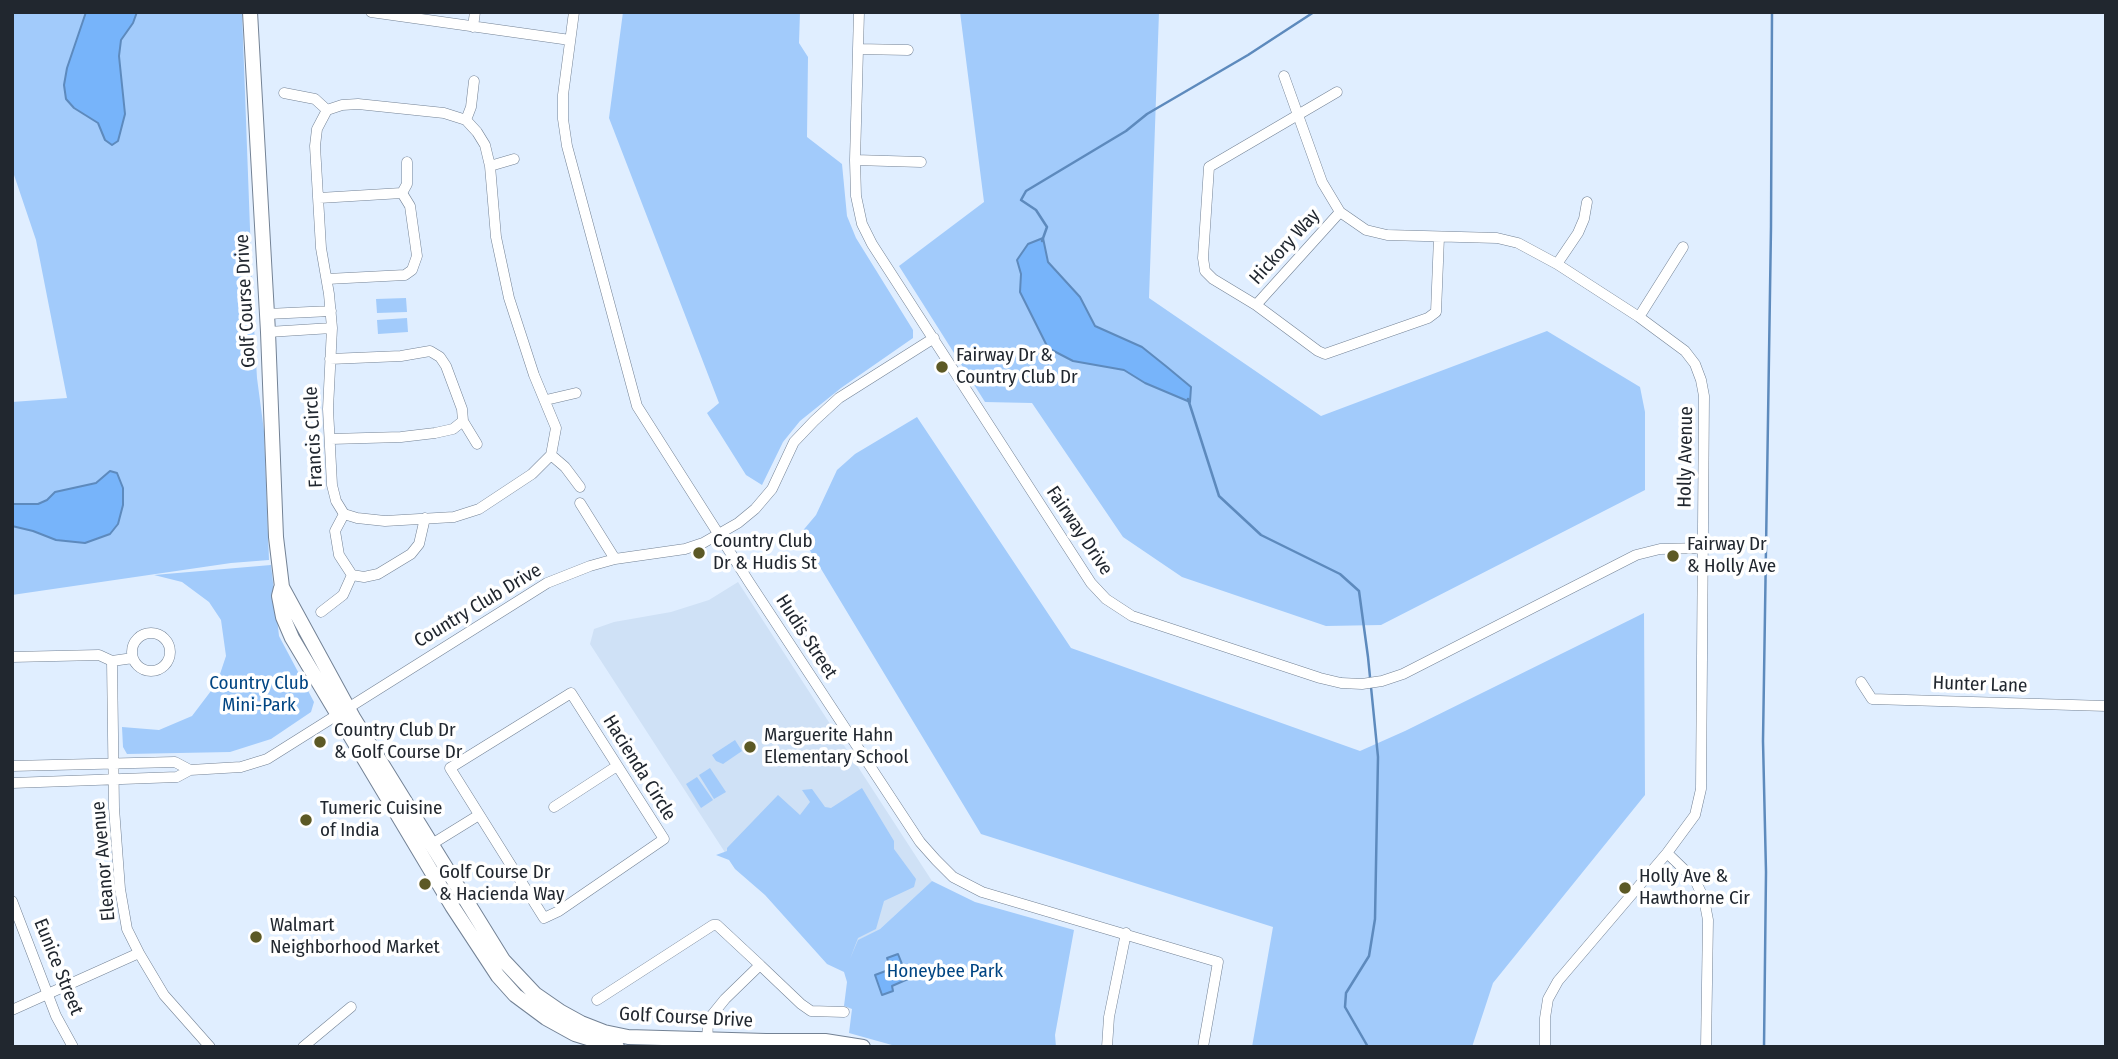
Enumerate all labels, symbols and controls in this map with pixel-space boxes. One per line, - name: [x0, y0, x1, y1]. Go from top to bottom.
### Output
- street label: Hickory Way: [1245, 205, 1325, 289]
- street label: Golf Course Drive: [231, 234, 261, 368]
- place label: Fairway Dr & Country Club Dr: [956, 345, 1078, 389]
- marker: Fairway Dr & Country Club Dr: [934, 359, 950, 375]
- street label: Francis Circle: [300, 386, 328, 488]
- street label: Holly Avenue: [1674, 406, 1698, 508]
- street label: Fairway Drive: [1041, 482, 1117, 580]
- place label: Country Club Dr & Hudis St: [713, 531, 817, 575]
- place label: Fairway Dr & Holly Ave: [1687, 534, 1776, 578]
- marker: Country Club Dr & Hudis St: [691, 545, 707, 561]
- marker: Fairway Dr & Holly Ave: [1665, 548, 1681, 564]
- street label: Country Club Drive: [410, 559, 546, 653]
- street label: Hudis Street: [770, 591, 842, 683]
- street label: Hunter Lane: [1932, 672, 2028, 698]
- park label: Country Club Mini-Park: [209, 673, 309, 717]
- street label: Hacienda Circle: [598, 711, 680, 825]
- place label: Country Club Dr & Golf Course Dr: [334, 720, 462, 764]
- place label: Marguerite Hahn Elementary School: [764, 725, 909, 769]
- marker: Country Club Dr & Golf Course Dr: [312, 734, 328, 750]
- marker: Marguerite Hahn Elementary School: [742, 739, 758, 755]
- place label: Tumeric Cuisine of India: [320, 798, 442, 842]
- street label: Eleanor Avenue: [87, 800, 121, 922]
- marker: Tumeric Cuisine of India: [298, 812, 314, 828]
- place label: Golf Course Dr & Hacienda Way: [439, 862, 564, 906]
- place label: Holly Ave & Hawthorne Cir: [1639, 866, 1750, 910]
- marker: Golf Course Dr & Hacienda Way: [417, 876, 433, 892]
- marker: Holly Ave & Hawthorne Cir: [1617, 880, 1633, 896]
- place label: Walmart Neighborhood Market: [270, 915, 440, 959]
- street label: Eunice Street: [28, 916, 88, 1018]
- marker: Walmart Neighborhood Market: [248, 929, 264, 945]
- park label: Honeybee Park: [887, 961, 1003, 983]
- street label: Golf Course Drive: [619, 1003, 753, 1033]

